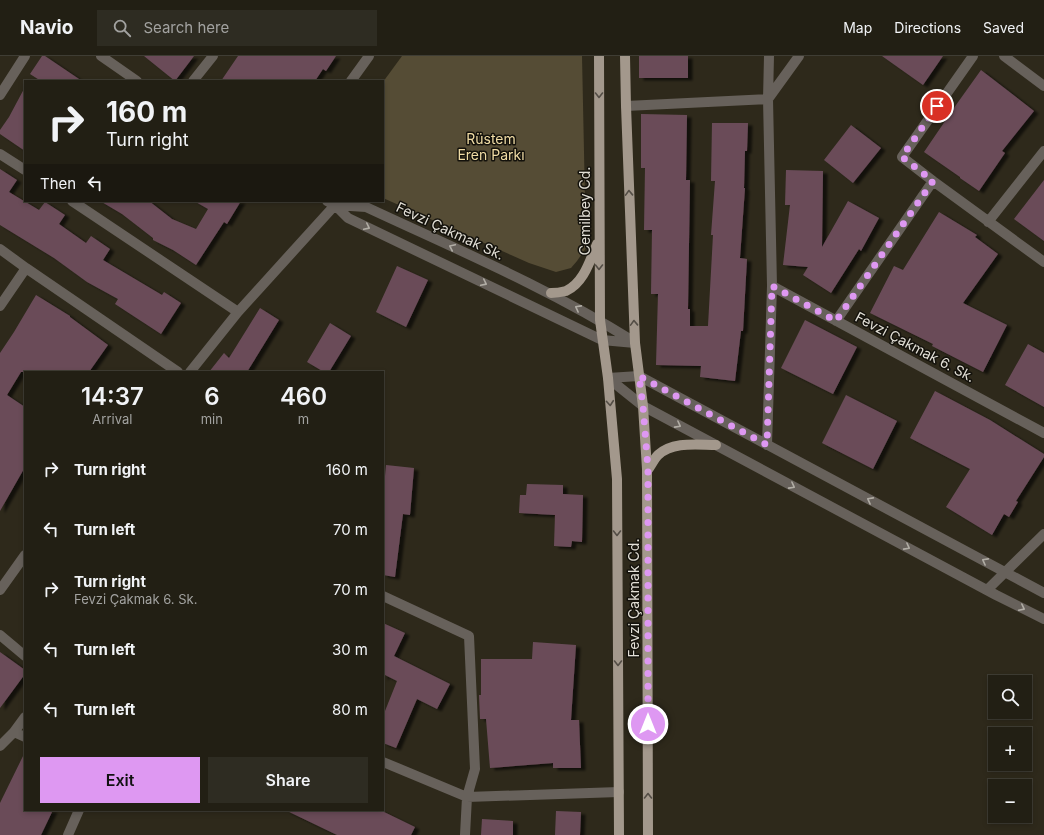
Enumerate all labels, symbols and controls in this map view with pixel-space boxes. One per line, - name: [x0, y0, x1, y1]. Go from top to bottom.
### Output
- search box: [97, 10, 377, 46]
- text: Navio: [20, 16, 73, 39]
- icon: search: [111, 17, 133, 39]
- text: Search here: [143, 18, 229, 37]
- text: Map: [843, 19, 872, 36]
- text: Directions: [894, 19, 961, 36]
- text: Saved: [983, 19, 1024, 36]
- pin: [920, 89, 954, 123]
- one-way arrow: [595, 92, 603, 98]
- text: 160 m: [106, 95, 187, 129]
- icon: arrive: [926, 95, 948, 117]
- icon: right: [40, 96, 92, 148]
- text: Turn right: [106, 129, 189, 150]
- park label: Rüstem Eren Parkı: [457, 130, 525, 163]
- street label: Cemilbey Cd.: [576, 167, 593, 255]
- icon: left: [84, 172, 106, 194]
- text: Then: [40, 174, 76, 193]
- one-way arrow: [625, 190, 633, 196]
- street label: Fevzi Çakmak Sk.: [394, 198, 507, 263]
- one-way arrow: [363, 222, 370, 230]
- one-way arrow: [449, 244, 456, 252]
- one-way arrow: [595, 264, 603, 270]
- one-way arrow: [480, 278, 487, 286]
- one-way arrow: [575, 306, 582, 313]
- street label: Fevzi Çakmak 6. Sk.: [853, 308, 978, 385]
- one-way arrow: [630, 320, 639, 326]
- text: 14:37: [81, 382, 144, 411]
- text: 6: [204, 382, 220, 411]
- text: 460: [280, 382, 327, 411]
- one-way arrow: [605, 400, 614, 406]
- text: Arrival: [92, 411, 132, 427]
- text: min: [201, 411, 223, 427]
- text: m: [298, 411, 309, 427]
- one-way arrow: [674, 420, 681, 427]
- icon: right: [40, 458, 62, 480]
- text: Turn right: [74, 460, 146, 479]
- text: 160 m: [326, 460, 368, 479]
- one-way arrow: [788, 481, 796, 489]
- one-way arrow: [867, 497, 874, 505]
- icon: left: [40, 518, 62, 540]
- text: Turn left: [74, 520, 135, 539]
- text: 70 m: [333, 520, 368, 539]
- one-way arrow: [613, 530, 621, 536]
- street label: Fevzi Çakmak Cd.: [625, 539, 642, 657]
- one-way arrow: [903, 543, 910, 550]
- one-way arrow: [982, 558, 989, 566]
- text: Turn right: [74, 572, 146, 591]
- icon: right: [40, 578, 62, 600]
- text: 70 m: [333, 580, 368, 599]
- text: Fevzi Çakmak 6. Sk.: [74, 591, 197, 607]
- one-way arrow: [1018, 603, 1025, 611]
- icon: left: [40, 638, 62, 660]
- text: Turn left: [74, 640, 135, 659]
- text: 30 m: [332, 640, 368, 659]
- one-way arrow: [614, 660, 622, 666]
- map controls: [988, 675, 1032, 823]
- button: search: [988, 675, 1032, 719]
- icon: left: [40, 698, 62, 720]
- text: Turn left: [74, 700, 135, 719]
- text: 80 m: [332, 700, 368, 719]
- position arrow: [627, 703, 669, 745]
- button: +: [988, 727, 1032, 771]
- button: Exit: [40, 757, 200, 803]
- button: Share: [208, 757, 368, 803]
- button: −: [988, 779, 1032, 823]
- one-way arrow: [644, 793, 652, 799]

